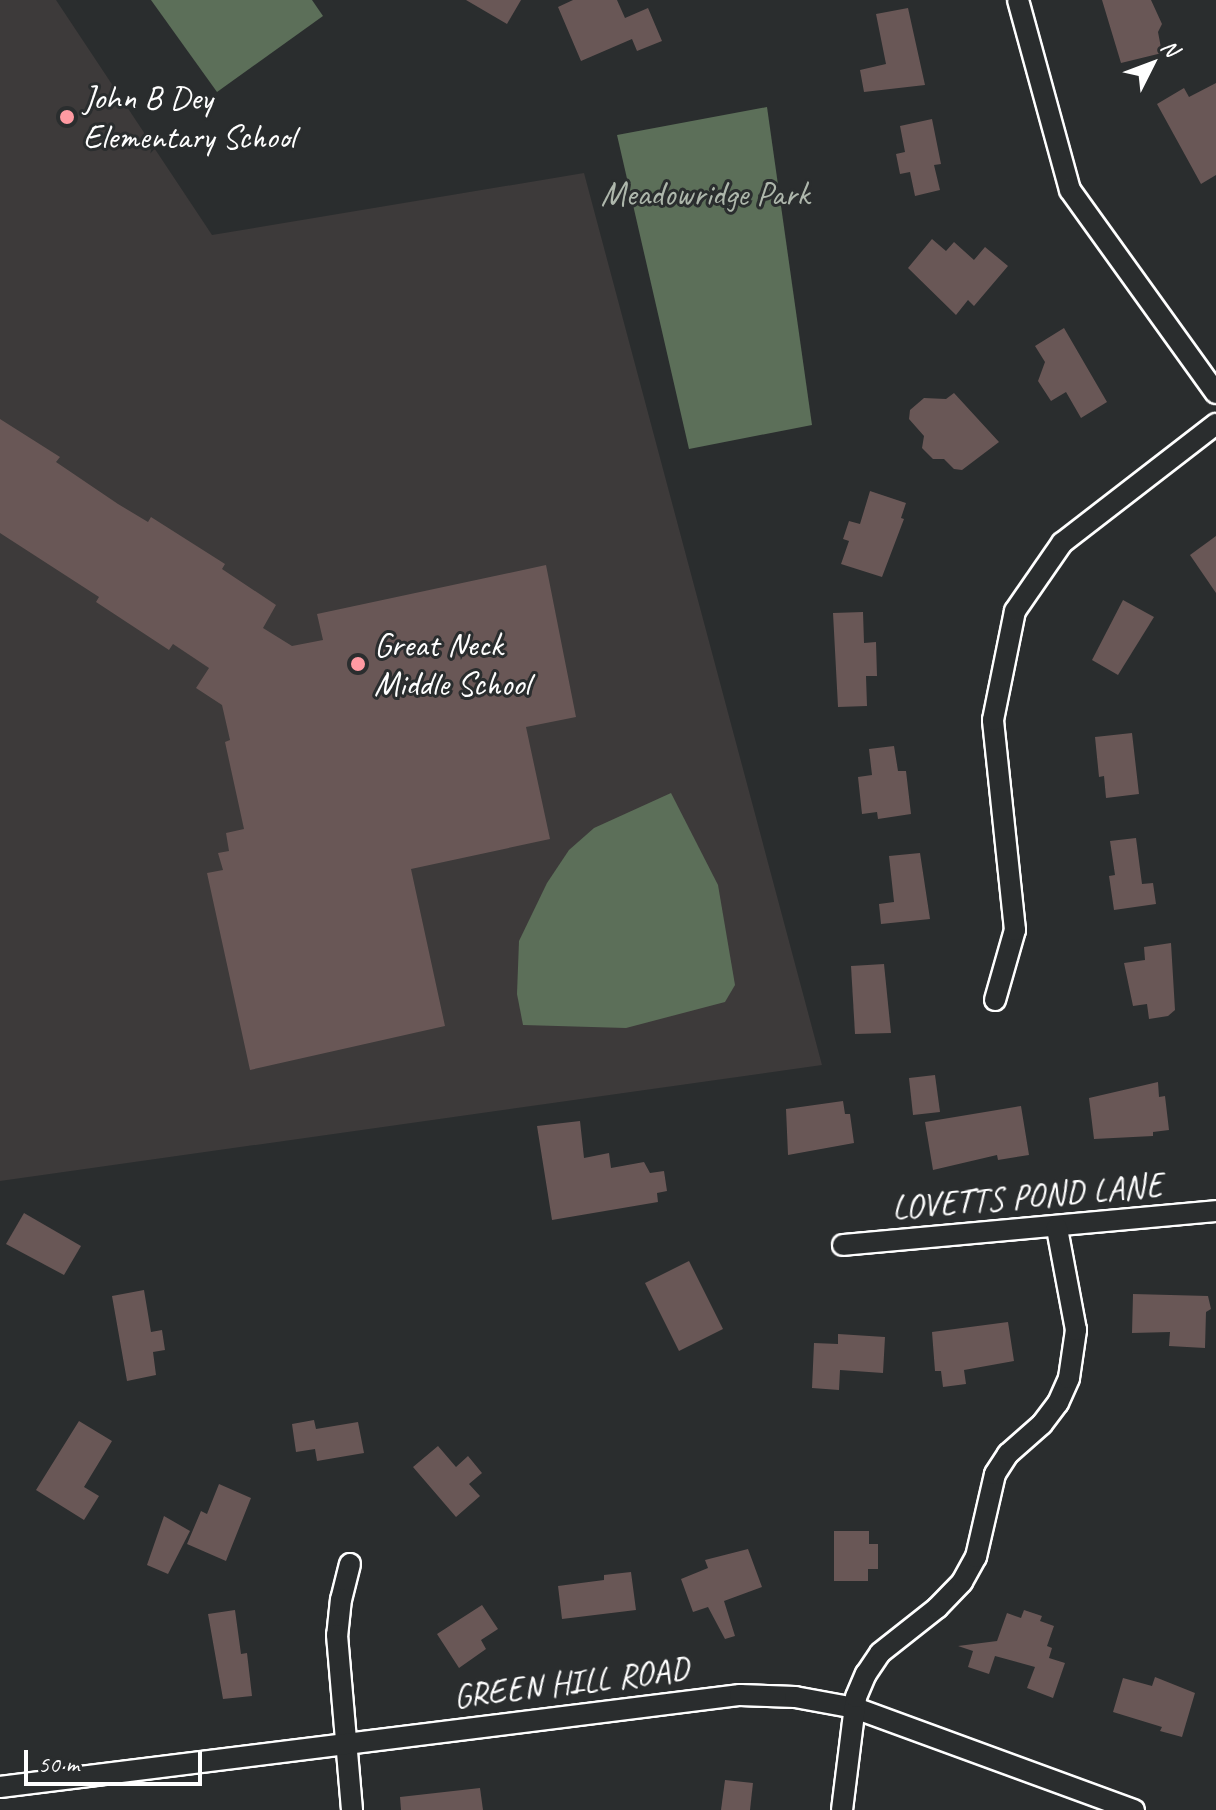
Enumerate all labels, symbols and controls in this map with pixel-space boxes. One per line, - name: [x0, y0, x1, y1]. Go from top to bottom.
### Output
- north arrow: [1112, 24, 1192, 104]
- text: N: [1155, 34, 1185, 62]
- place label: John B Dey Elementary School: [83, 77, 295, 156]
- marker: John B Dey Elementary School: [58, 108, 76, 126]
- park label: Meadowridge Park: [600, 174, 810, 214]
- place label: Great Neck Middle School: [374, 624, 530, 704]
- marker: Great Neck Middle School: [349, 655, 367, 673]
- street label: LOVETTS POND LANE: [891, 1164, 1163, 1228]
- street label: GREEN HILL ROAD: [451, 1647, 691, 1717]
- scale bar: [28, 1734, 206, 1784]
- text: 50 m: [38, 1749, 79, 1779]

